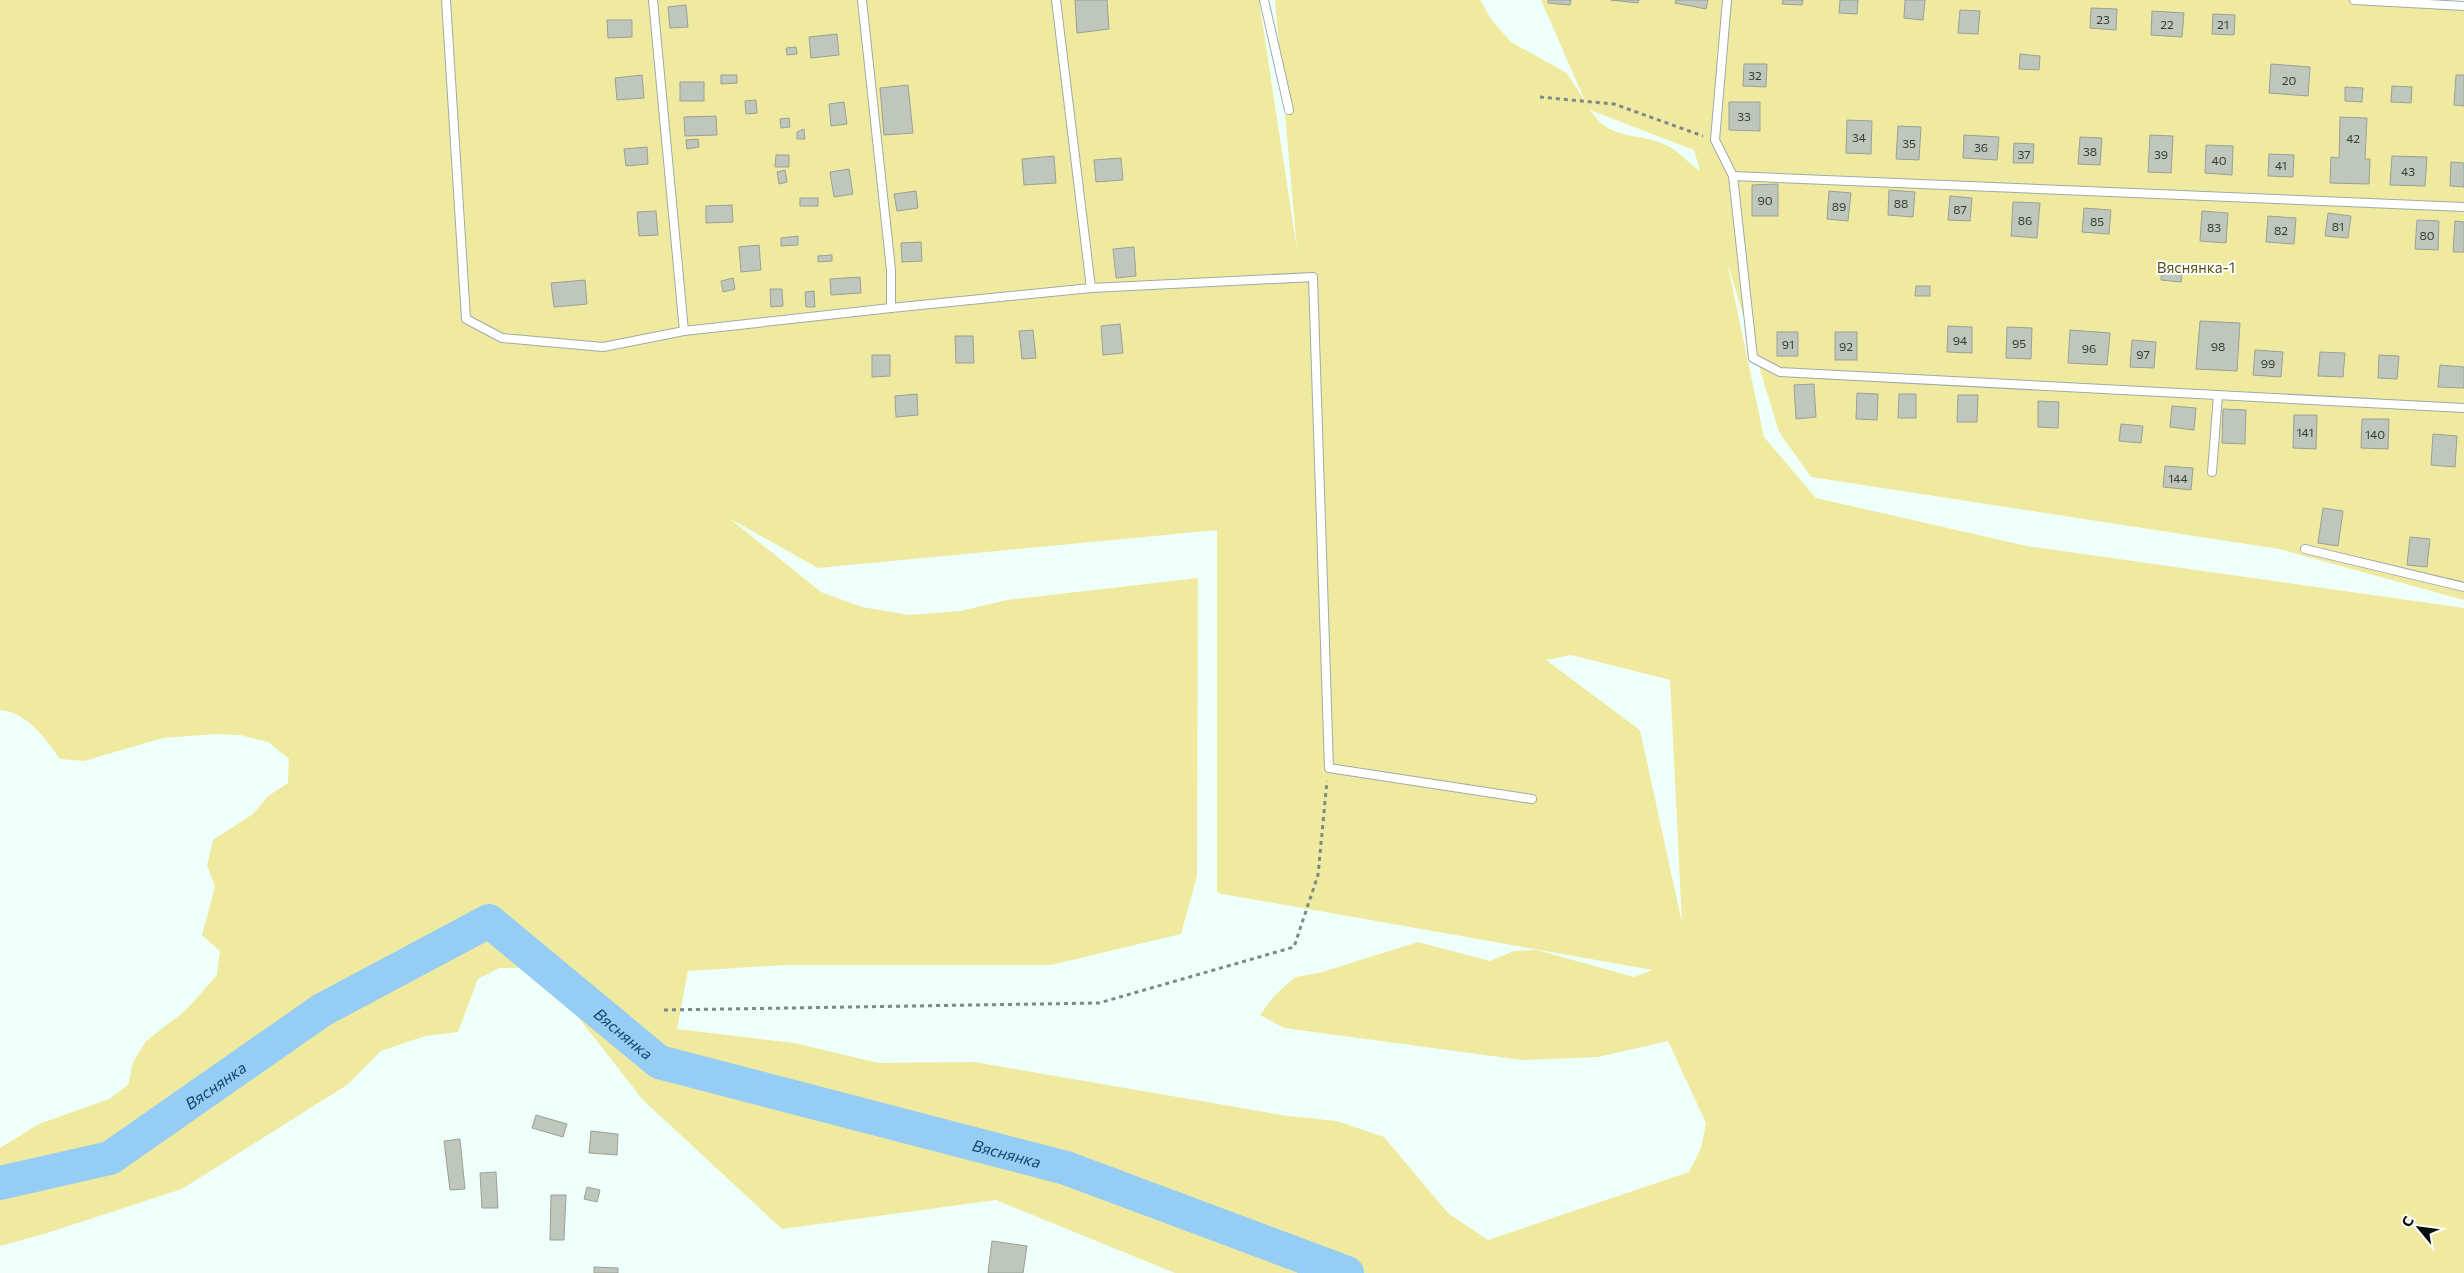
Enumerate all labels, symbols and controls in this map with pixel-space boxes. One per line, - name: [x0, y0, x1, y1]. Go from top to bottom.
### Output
- house number: 23: [2096, 12, 2110, 26]
- house number: 22: [2160, 17, 2174, 31]
- house number: 21: [2217, 17, 2229, 31]
- house number: 32: [1748, 68, 1762, 82]
- house number: 20: [2282, 73, 2296, 87]
- house number: 33: [1737, 109, 1751, 123]
- house number: 34: [1852, 130, 1866, 144]
- house number: 42: [2346, 131, 2360, 145]
- house number: 35: [1902, 136, 1916, 150]
- house number: 36: [1974, 140, 1988, 154]
- house number: 38: [2083, 144, 2097, 158]
- house number: 37: [2017, 147, 2031, 161]
- house number: 39: [2154, 147, 2168, 161]
- house number: 40: [2211, 153, 2227, 167]
- house number: 41: [2275, 158, 2287, 172]
- house number: 43: [2401, 164, 2415, 178]
- house number: 90: [1757, 193, 1773, 207]
- house number: 88: [1894, 196, 1908, 210]
- house number: 89: [1832, 199, 1846, 213]
- house number: 87: [1953, 202, 1967, 216]
- house number: 86: [2018, 213, 2032, 227]
- house number: 85: [2090, 214, 2104, 228]
- house number: 81: [2332, 219, 2344, 233]
- house number: 83: [2207, 220, 2221, 234]
- house number: 82: [2274, 223, 2288, 237]
- house number: 80: [2419, 228, 2435, 242]
- park label: Вяснянка-1: [2157, 258, 2235, 276]
- house number: 94: [1953, 333, 1967, 347]
- house number: 95: [2012, 336, 2026, 350]
- house number: 91: [1782, 337, 1794, 351]
- house number: 92: [1839, 339, 1853, 353]
- house number: 98: [2211, 339, 2225, 353]
- house number: 96: [2082, 341, 2096, 355]
- house number: 97: [2136, 347, 2150, 361]
- house number: 99: [2261, 356, 2275, 370]
- house number: 141: [2296, 425, 2314, 439]
- house number: 140: [2365, 427, 2385, 441]
- house number: 144: [2168, 471, 2188, 485]
- water label: Вяснянка: [591, 1003, 657, 1063]
- water label: Вяснянка: [181, 1057, 249, 1112]
- water label: Вяснянка: [971, 1135, 1043, 1171]
- north arrow: [2394, 1203, 2444, 1253]
- text: С: [2397, 1213, 2417, 1230]

